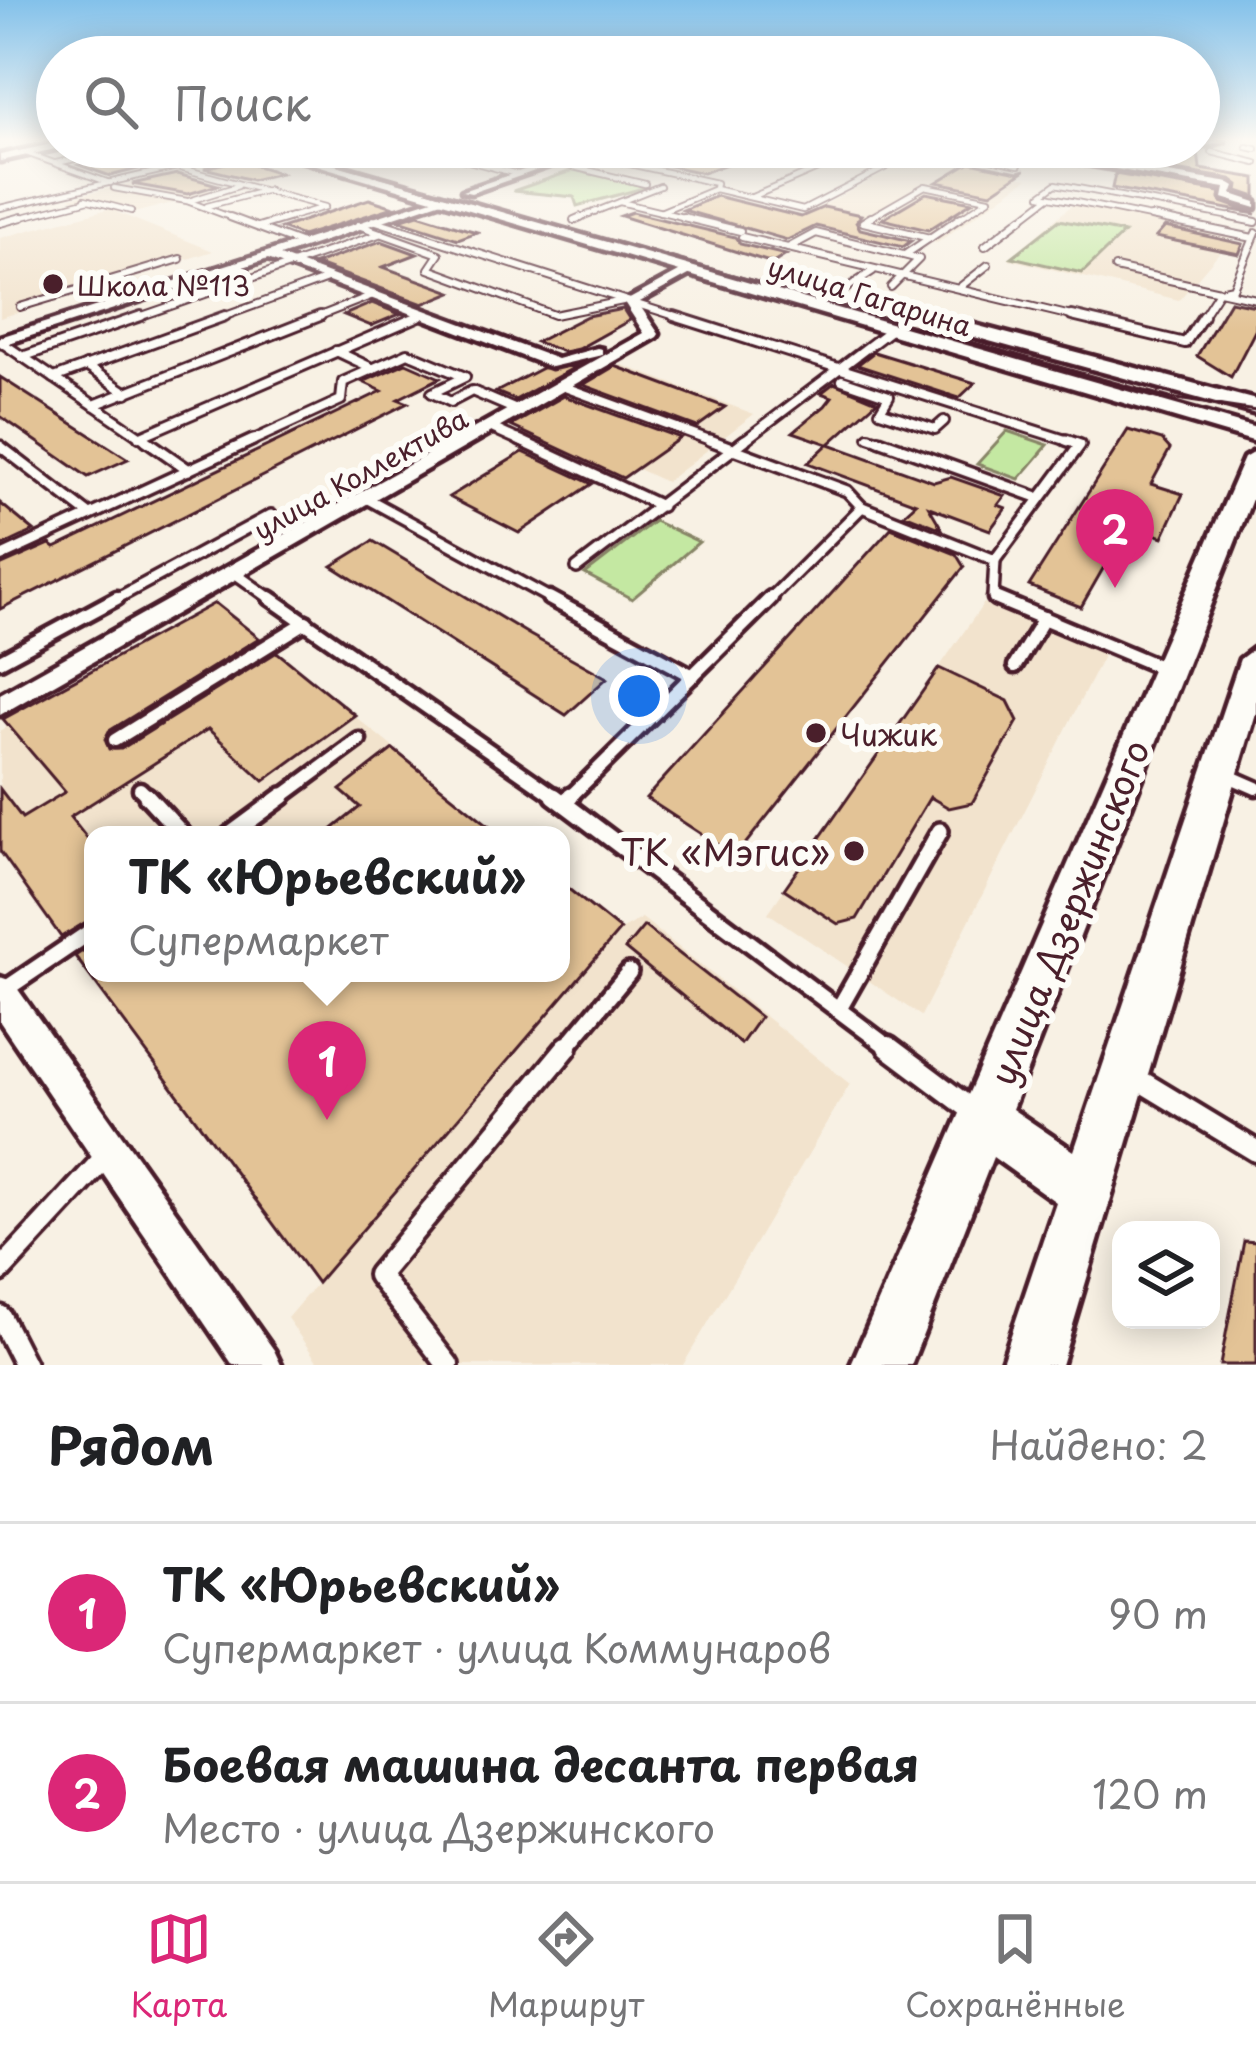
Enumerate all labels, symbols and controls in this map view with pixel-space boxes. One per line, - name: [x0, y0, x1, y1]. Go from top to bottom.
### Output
- search box: [36, 36, 1220, 168]
- text: Поиск: [174, 68, 311, 136]
- icon: search: [78, 69, 144, 135]
- street label: улица Гагарина: [763, 245, 977, 345]
- place label: Школа №113: [77, 264, 250, 305]
- marker: Школа №113: [40, 271, 66, 297]
- street label: улица Коллектива: [245, 397, 475, 549]
- pin: 2: [1076, 489, 1154, 588]
- your location: [609, 666, 669, 726]
- place label: Чижик: [840, 711, 937, 756]
- marker: Чижик: [803, 720, 829, 746]
- street label: улица Дзержинского: [974, 731, 1162, 1093]
- place label: ТК «Мэгис»: [620, 824, 830, 878]
- popup: [84, 826, 570, 982]
- marker: ТК «Мэгис»: [841, 838, 867, 864]
- text: ТК «Юрьевский»: [128, 841, 526, 909]
- text: Супермаркет: [128, 909, 388, 968]
- pin: 1: [288, 1021, 366, 1120]
- map controls: [1112, 1221, 1220, 1329]
- button: layers: [1112, 1221, 1220, 1329]
- text: Рядом: [48, 1405, 214, 1482]
- text: Найдено: 2: [989, 1414, 1208, 1473]
- text: ТК «Юрьевский»: [162, 1549, 560, 1617]
- text: 1: [78, 1583, 96, 1642]
- text: 90 m: [1108, 1583, 1208, 1642]
- text: Супермаркет · улица Коммунаров: [162, 1617, 831, 1676]
- text: Боевая машина десанта первая: [162, 1729, 919, 1797]
- text: 2: [73, 1763, 101, 1822]
- text: 120 m: [1092, 1763, 1208, 1822]
- text: Место · улица Дзержинского: [162, 1797, 715, 1856]
- tab: Карта: [130, 1906, 227, 2028]
- tab: Маршрут: [488, 1906, 644, 2028]
- tab: Сохранённые: [905, 1906, 1126, 2028]

